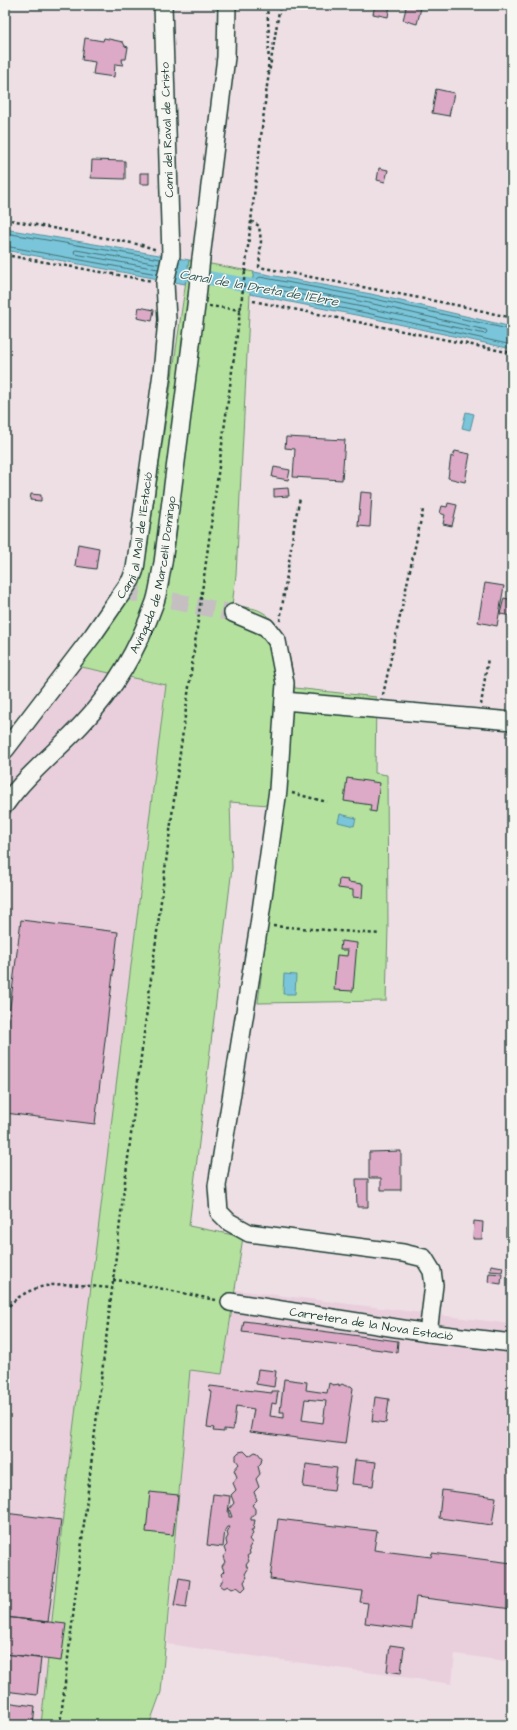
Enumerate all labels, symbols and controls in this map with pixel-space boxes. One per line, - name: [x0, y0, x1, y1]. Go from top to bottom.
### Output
- street label: Camí del Raval de Cristo: [157, 62, 178, 198]
- water label: Canal de la Dreta de l'Ebre: [178, 265, 341, 311]
- street label: Camí al Moll de l'Estació: [113, 471, 157, 602]
- street label: Avinguda de Marcel·lí Domingo: [126, 495, 181, 657]
- street label: Carretera de la Nova Estació: [288, 1303, 454, 1345]

